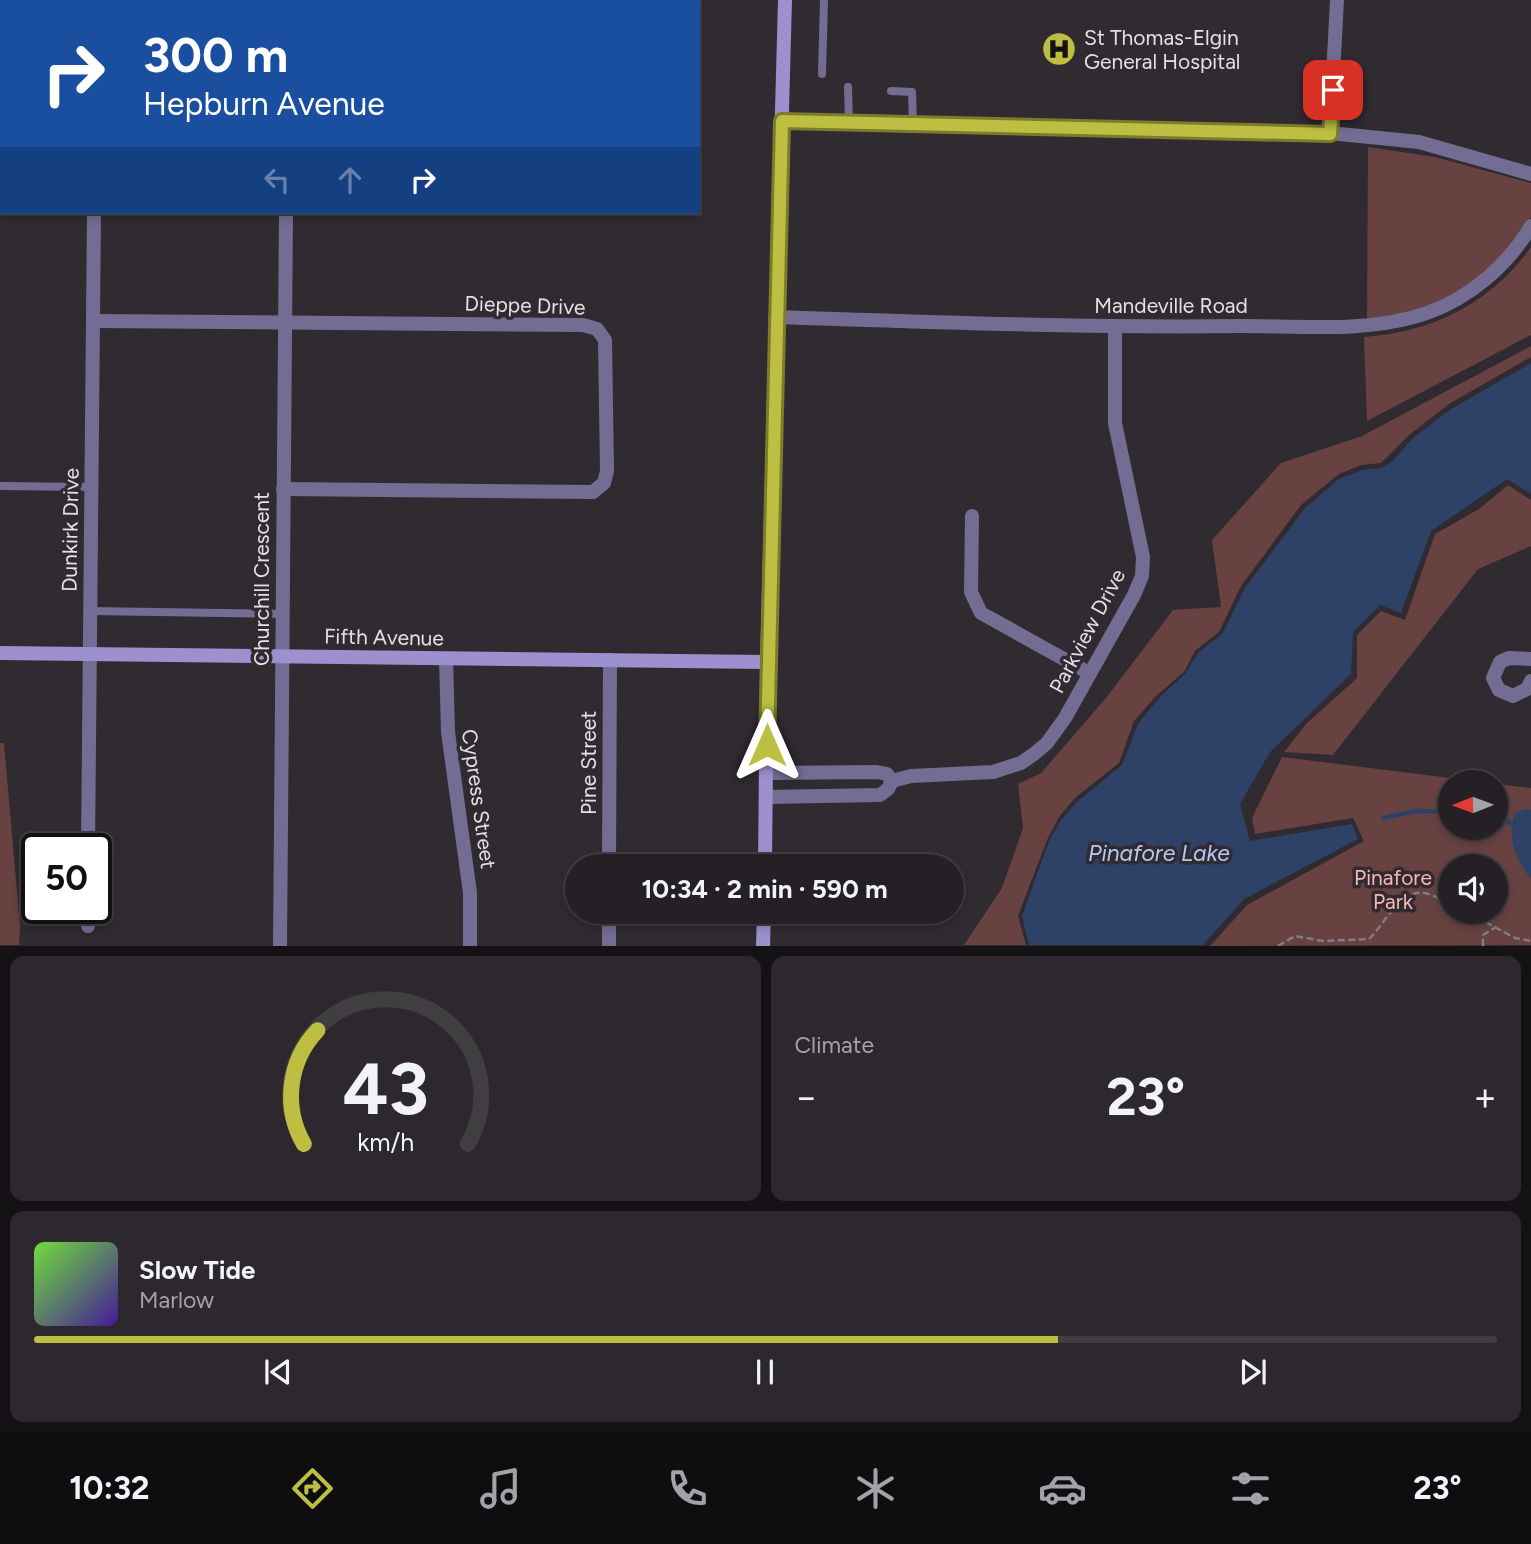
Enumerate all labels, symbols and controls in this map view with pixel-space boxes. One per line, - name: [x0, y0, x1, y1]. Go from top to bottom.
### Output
- text: 300 m: [143, 25, 288, 84]
- place label: St Thomas-Elgin General Hospital: [1084, 25, 1240, 74]
- icon: right: [28, 28, 119, 119]
- hospital icon: St Thomas-Elgin General Hospital: [1040, 30, 1078, 68]
- pin: [1303, 60, 1363, 120]
- icon: arrive: [1314, 71, 1352, 109]
- text: Hepburn Avenue: [143, 85, 385, 123]
- icon: left: [258, 161, 296, 199]
- icon: ahead: [331, 161, 369, 199]
- icon: right: [404, 161, 442, 199]
- street label: Dieppe Drive: [464, 290, 586, 320]
- street label: Mandeville Road: [1094, 293, 1248, 318]
- street label: Dunkirk Drive: [56, 468, 84, 592]
- street label: Churchill Crescent: [249, 492, 274, 666]
- street label: Parkview Drive: [1044, 565, 1130, 697]
- street label: Fifth Avenue: [324, 623, 444, 651]
- position arrow: [730, 708, 804, 782]
- street label: Pine Street: [576, 711, 601, 815]
- street label: Cypress Street: [457, 728, 501, 870]
- north arrow: [1438, 770, 1508, 840]
- map controls: [1438, 770, 1508, 924]
- speed limit sign: 50: [21, 833, 112, 924]
- water label: Pinafore Lake: [1088, 839, 1230, 867]
- button: sound: [1438, 854, 1508, 924]
- park label: Pinafore Park: [1354, 865, 1432, 914]
- text: 10:34 · 2 min · 590 m: [641, 873, 888, 905]
- text: Climate: [795, 1031, 874, 1059]
- text: 43: [342, 1046, 429, 1133]
- text: 23°: [1106, 1066, 1185, 1128]
- text: −: [795, 1074, 818, 1120]
- text: +: [1473, 1074, 1497, 1120]
- text: km/h: [357, 1127, 414, 1157]
- text: Slow Tide: [139, 1254, 255, 1286]
- text: Marlow: [139, 1286, 214, 1314]
- icon: previous: [259, 1353, 297, 1391]
- icon: pause: [746, 1353, 784, 1391]
- icon: next: [1234, 1353, 1272, 1391]
- icon: directions: [288, 1464, 337, 1513]
- icon: music: [476, 1464, 525, 1513]
- icon: phone: [663, 1464, 712, 1513]
- icon: climate: [851, 1464, 900, 1513]
- icon: car: [1038, 1464, 1087, 1513]
- icon: filters: [1226, 1464, 1275, 1513]
- text: 10:32: [69, 1469, 149, 1507]
- text: 23°: [1413, 1469, 1462, 1507]

